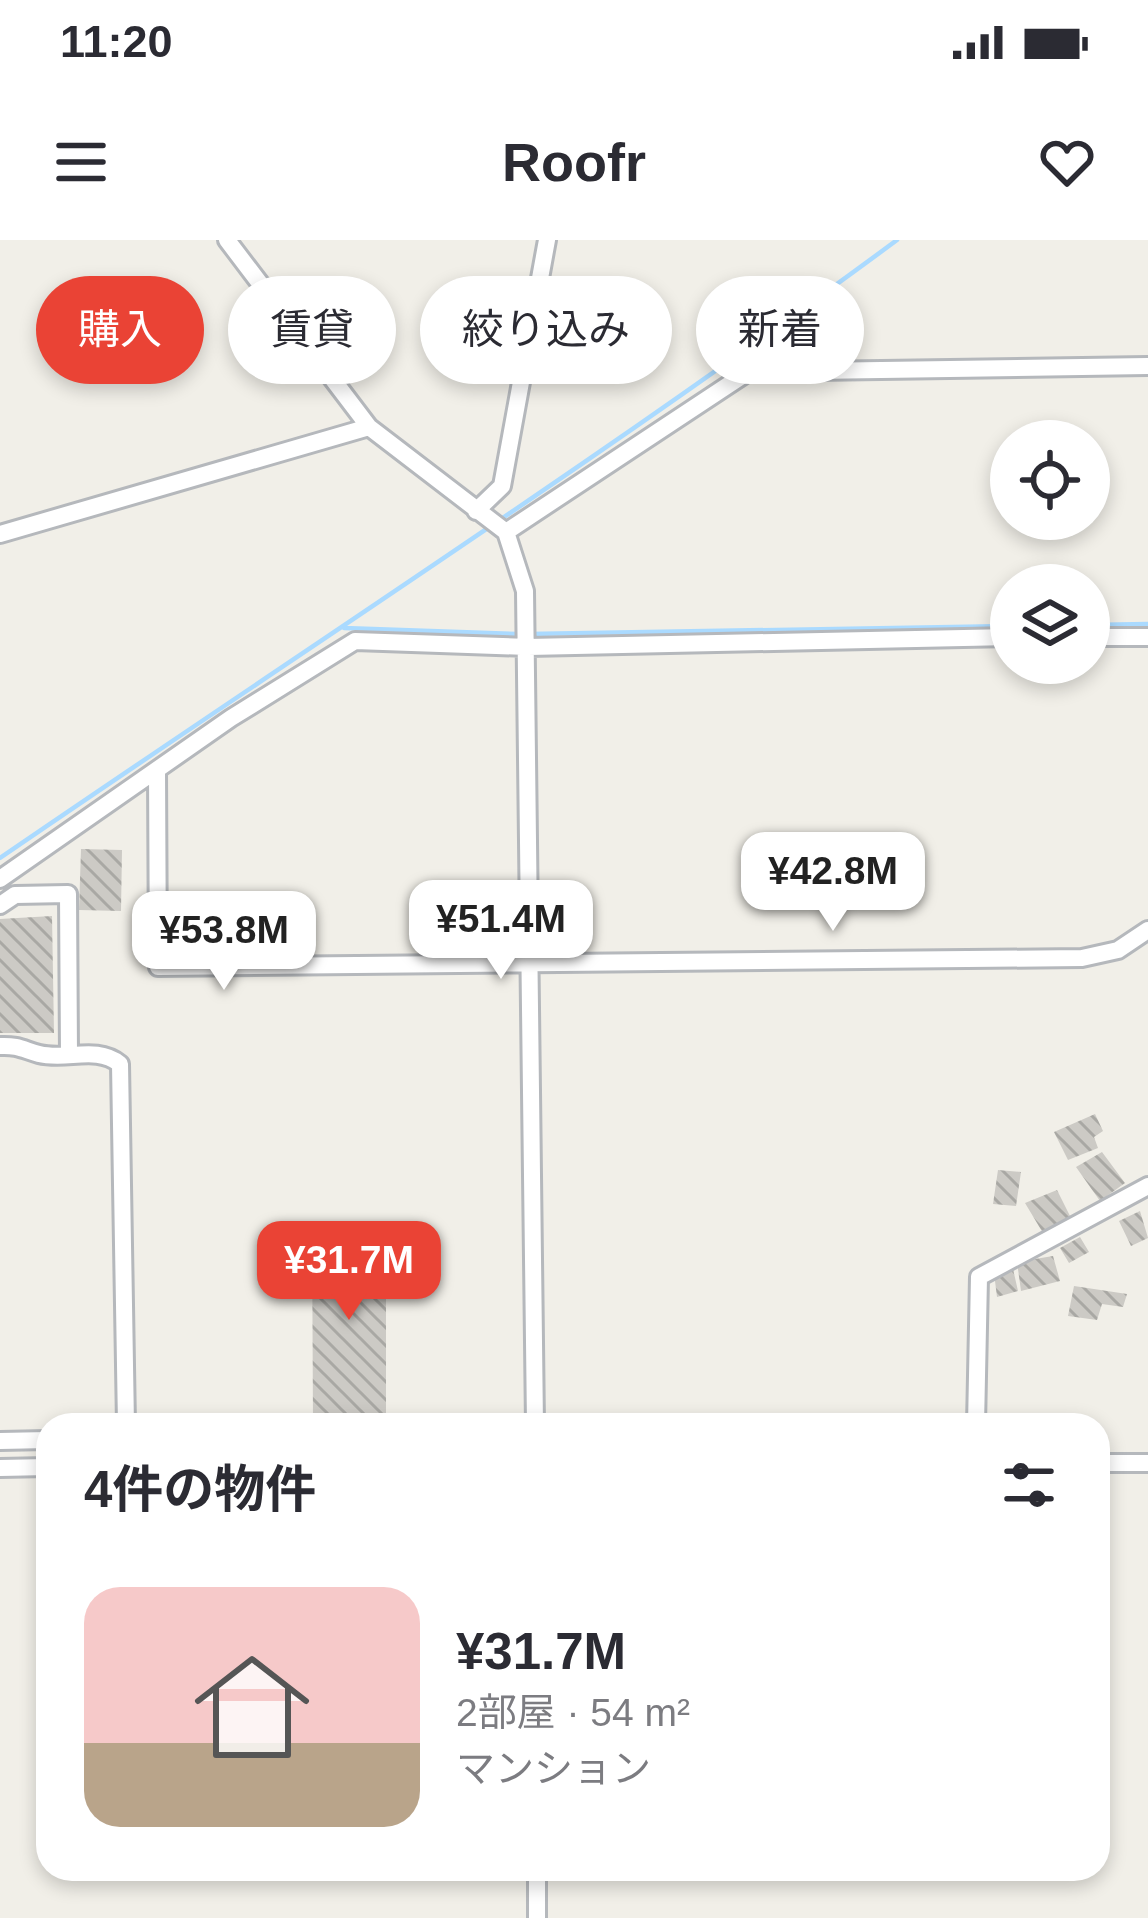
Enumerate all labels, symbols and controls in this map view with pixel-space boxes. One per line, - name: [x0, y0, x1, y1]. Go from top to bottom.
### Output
- text: 11:20: [60, 16, 173, 67]
- icon: menu: [48, 129, 114, 195]
- icon: heart: [1034, 129, 1100, 195]
- text: Roofr: [502, 132, 646, 192]
- chip: 購入: [36, 276, 204, 384]
- chip: 賃貸: [228, 276, 396, 384]
- chip: 絞り込み: [420, 276, 672, 384]
- chip: 新着: [696, 276, 864, 384]
- map controls: [990, 420, 1110, 684]
- button: locate: [990, 420, 1110, 540]
- button: layers: [990, 564, 1110, 684]
- pin: ¥42.8M: [735, 832, 931, 934]
- text: ¥42.8M: [768, 849, 898, 892]
- pin: ¥51.4M: [403, 880, 599, 982]
- pin: ¥53.8M: [126, 891, 322, 993]
- text: ¥51.4M: [436, 897, 566, 940]
- text: ¥53.8M: [159, 908, 289, 951]
- pin: ¥31.7M: [251, 1221, 447, 1323]
- text: ¥31.7M: [284, 1238, 414, 1281]
- icon: filters: [996, 1452, 1062, 1518]
- text: 4件の物件: [84, 1461, 316, 1518]
- text: ¥31.7M: [456, 1623, 626, 1680]
- icon: home: [180, 1635, 324, 1779]
- text: 2部屋 · 54 m²: [456, 1691, 690, 1734]
- text: マンション: [456, 1747, 651, 1790]

